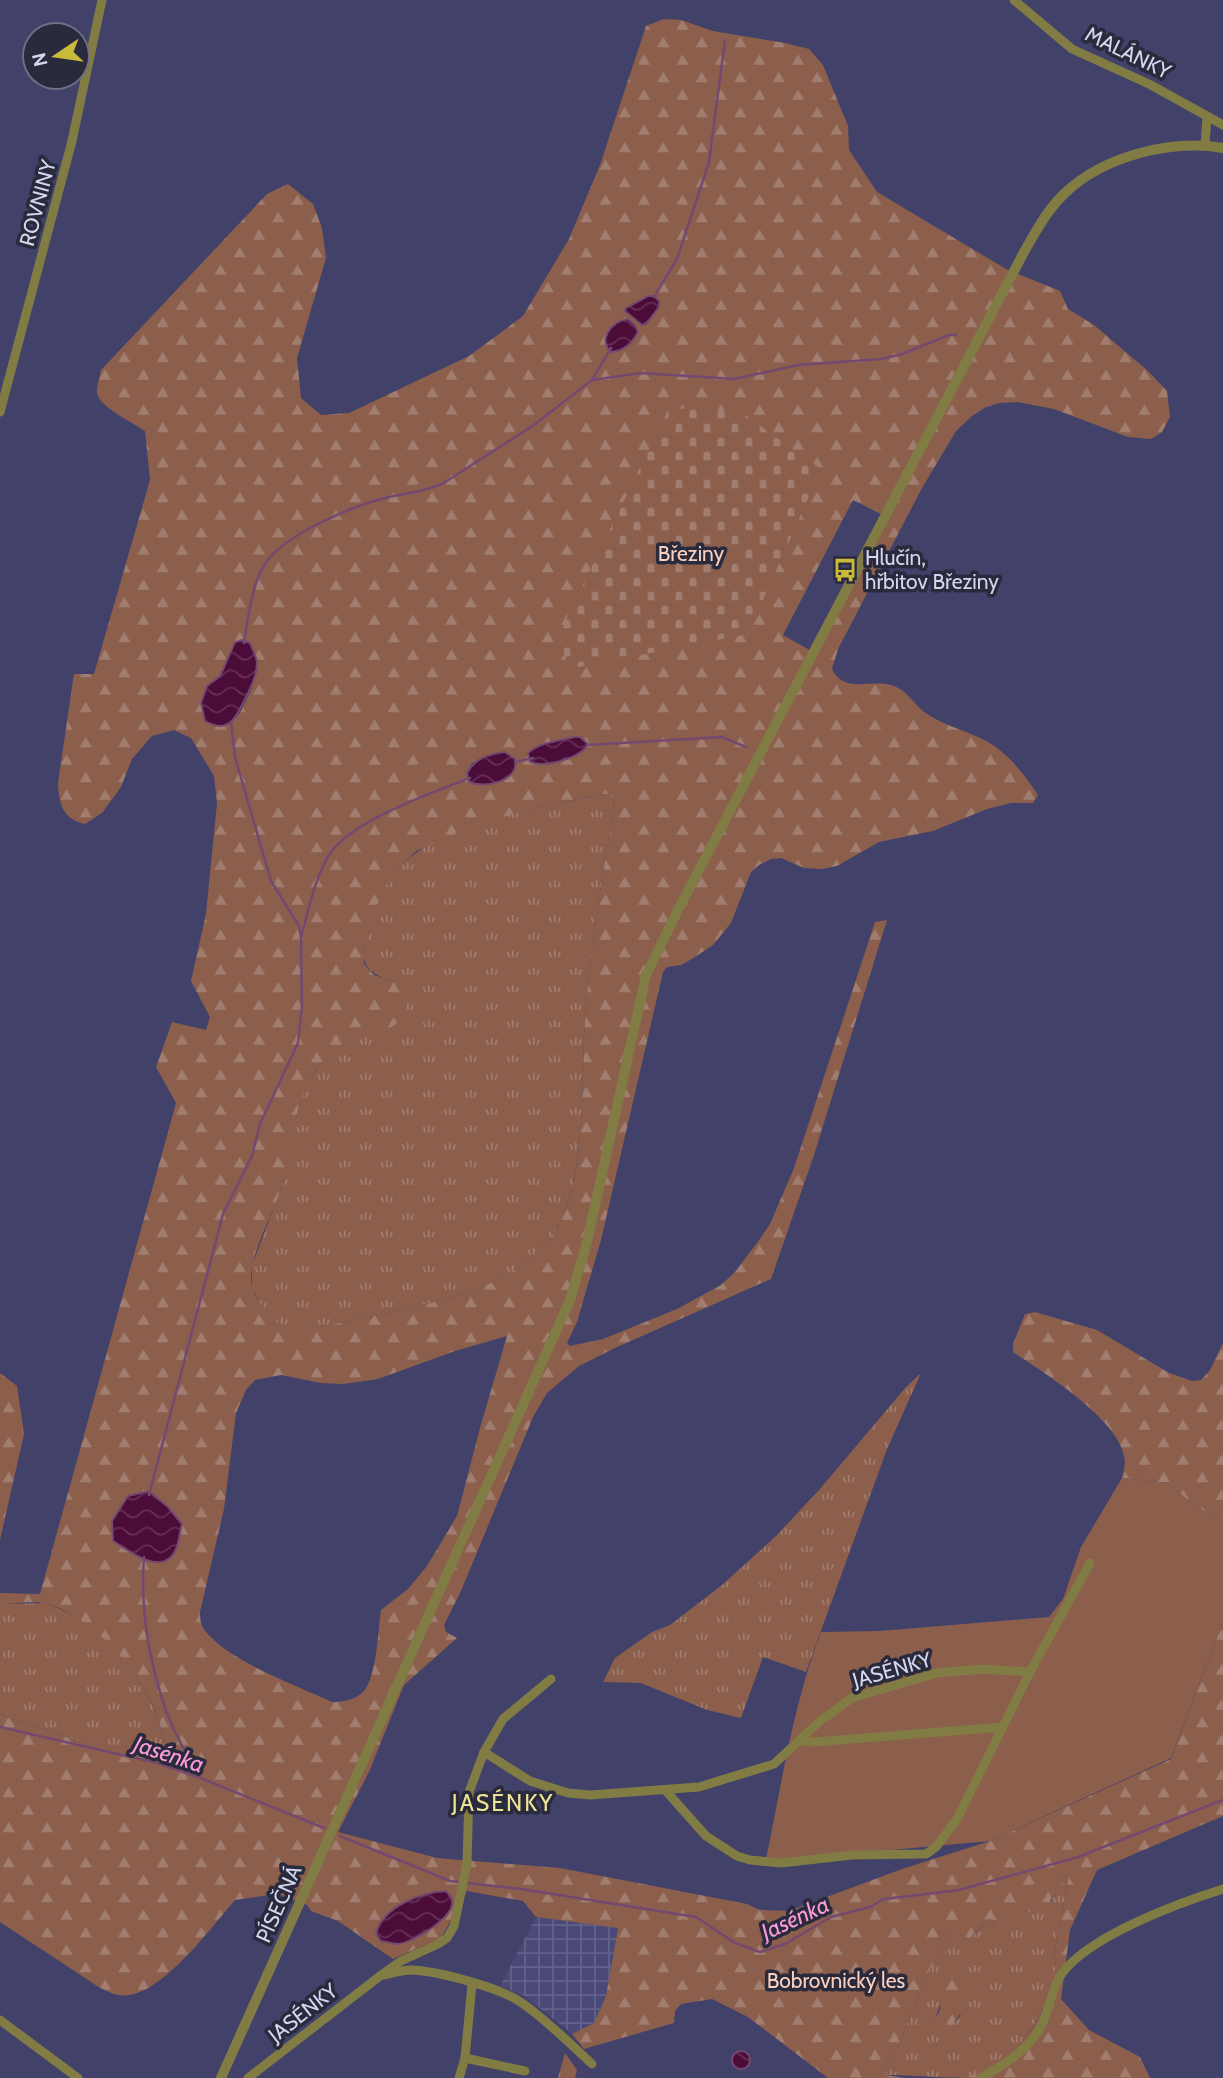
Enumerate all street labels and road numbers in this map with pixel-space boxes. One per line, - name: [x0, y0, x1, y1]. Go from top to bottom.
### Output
- street label: MALÁNKY: [1081, 21, 1176, 84]
- street label: ROVNINY: [14, 156, 61, 249]
- street label: JASÉNKY: [849, 1646, 935, 1693]
- street label: PÍSEČNÁ: [250, 1861, 307, 1946]
- street label: JASÉNKY: [262, 1977, 343, 2048]

